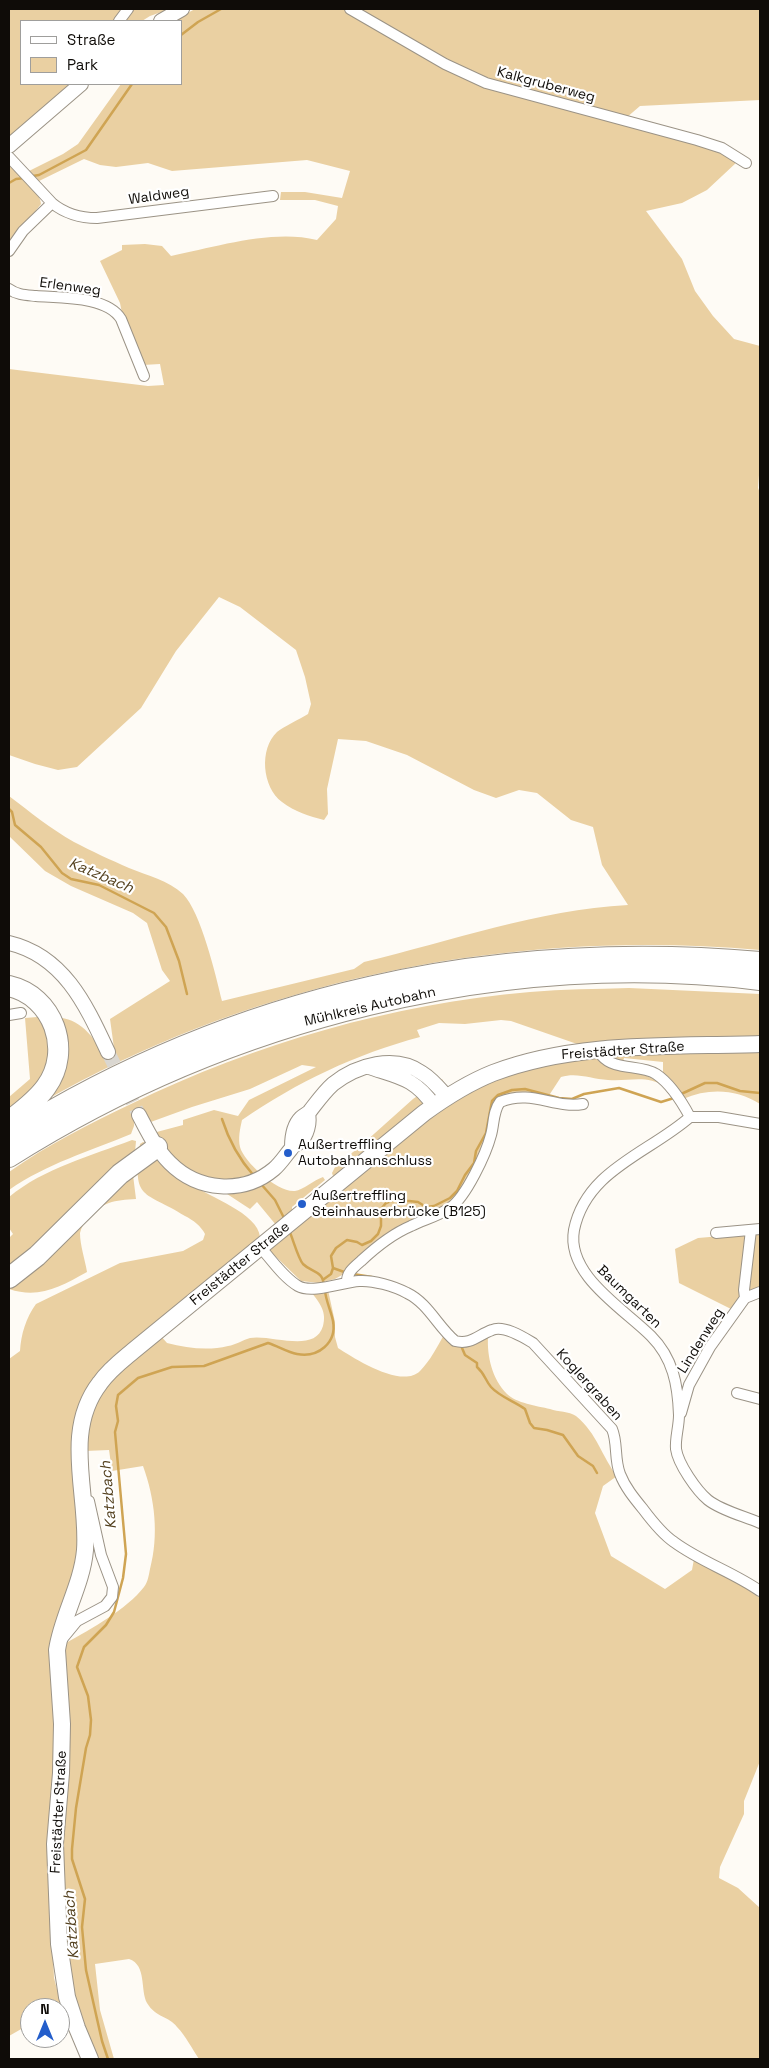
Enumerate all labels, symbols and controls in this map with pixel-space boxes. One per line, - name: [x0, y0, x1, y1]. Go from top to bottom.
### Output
- legend: [20, 20, 182, 85]
- text: Straße: [67, 30, 115, 49]
- text: Park: [67, 55, 98, 74]
- street label: Kalkgruberweg: [495, 64, 597, 106]
- street label: Waldweg: [128, 183, 190, 209]
- street label: Erlenweg: [38, 274, 102, 300]
- water label: Katzbach: [66, 854, 136, 898]
- street label: Mühlkreis Autobahn: [303, 984, 437, 1030]
- street label: Freistädter Straße: [561, 1038, 685, 1064]
- place label: Außertreffling Autobahnanschluss: [298, 1137, 432, 1170]
- marker: Außertreffling Autobahnanschluss: [282, 1147, 294, 1159]
- place label: Außertreffling Steinhauserbrücke (B125): [312, 1188, 486, 1220]
- marker: Außertreffling Steinhauserbrücke (B125): [296, 1198, 308, 1210]
- street label: Freistädter Straße: [187, 1219, 293, 1309]
- street label: Baumgarten: [593, 1262, 665, 1332]
- street label: Lindenweg: [674, 1305, 728, 1377]
- street label: Koglergraben: [552, 1346, 626, 1424]
- water label: Katzbach: [97, 1460, 121, 1530]
- street label: Freistädter Straße: [47, 1750, 71, 1874]
- water label: Katzbach: [61, 1890, 83, 1960]
- north arrow: [20, 1998, 70, 2048]
- text: N: [40, 2000, 50, 2018]

